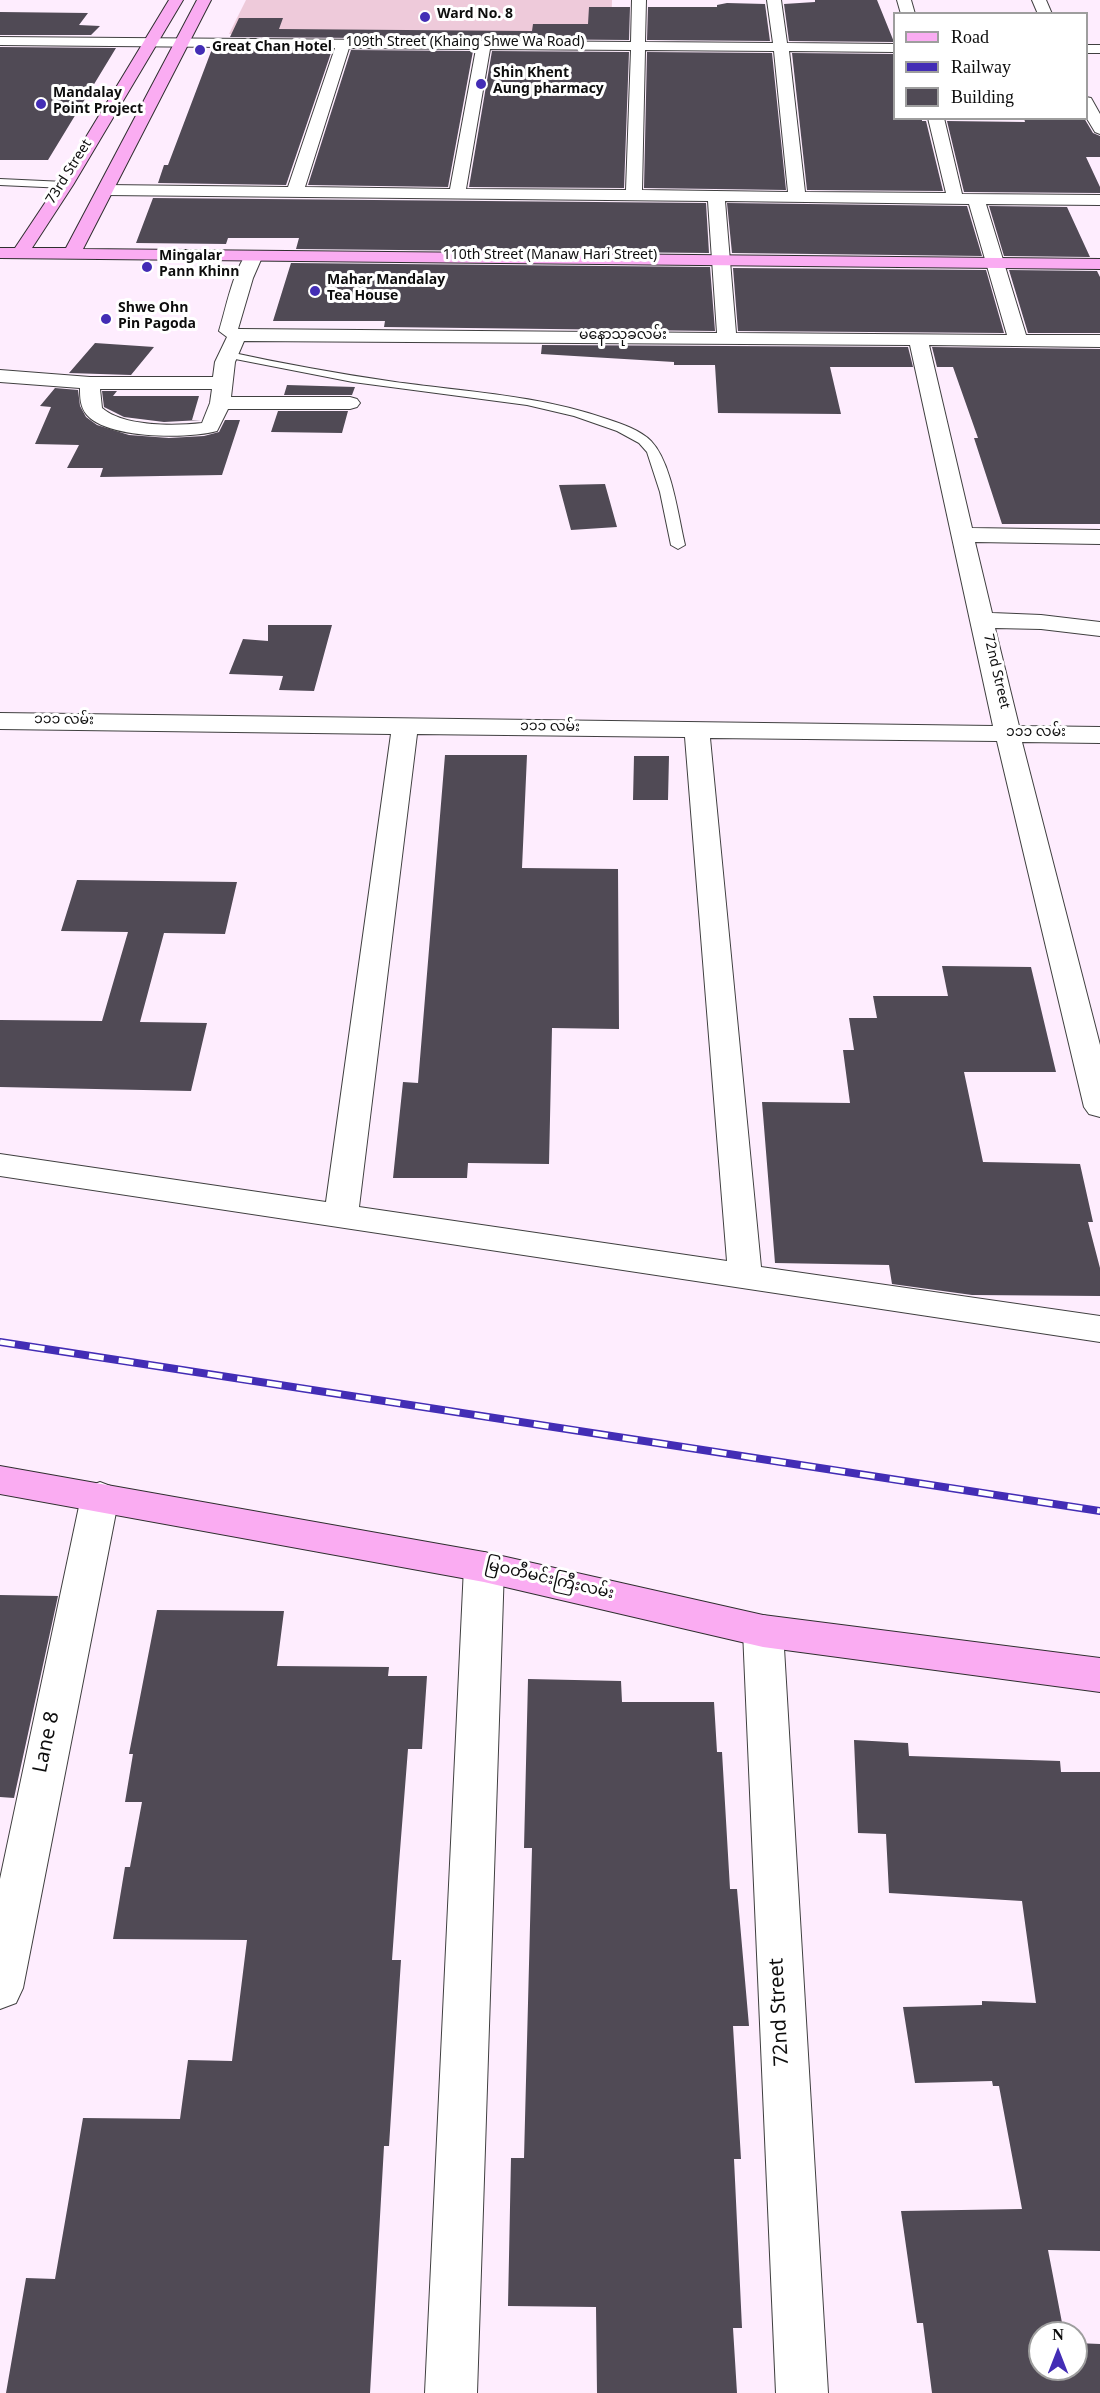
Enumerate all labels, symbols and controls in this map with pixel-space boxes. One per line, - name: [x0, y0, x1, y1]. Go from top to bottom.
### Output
- place label: Ward No. 8: [437, 9, 513, 25]
- marker: Ward No. 8: [418, 10, 432, 24]
- legend: [893, 12, 1088, 120]
- text: Road: [951, 27, 989, 47]
- street label: 109th Street (Khaing Shwe Wa Road): [346, 37, 584, 53]
- place label: Great Chan Hotel: [212, 42, 332, 58]
- marker: Great Chan Hotel: [193, 43, 207, 57]
- text: Railway: [951, 57, 1011, 77]
- place label: Shin Khent Aung pharmacy: [493, 68, 604, 100]
- marker: Shin Khent Aung pharmacy: [474, 77, 488, 91]
- text: Building: [951, 87, 1014, 107]
- place label: Mandalay Point Project: [53, 88, 143, 120]
- marker: Mandalay Point Project: [34, 97, 48, 111]
- street label: 73rd Street: [45, 138, 97, 208]
- street label: 110th Street (Manaw Hari Street): [443, 250, 657, 266]
- place label: Mingalar Pann Khinn: [159, 251, 239, 284]
- marker: Mingalar Pann Khinn: [140, 260, 154, 274]
- place label: Mahar Mandalay Tea House: [327, 275, 445, 308]
- marker: Mahar Mandalay Tea House: [308, 284, 322, 298]
- place label: Shwe Ohn Pin Pagoda: [118, 303, 196, 336]
- marker: Shwe Ohn Pin Pagoda: [99, 312, 113, 326]
- street label: မနောသုခလမ်း: [579, 330, 667, 346]
- street label: 72nd Street: [977, 633, 1011, 711]
- street label: ၁၁၁ လမ်း: [34, 713, 94, 731]
- street label: ၁၁၁ လမ်း: [520, 720, 580, 738]
- street label: ၁၁၁ လမ်း: [1006, 727, 1066, 743]
- street label: မြဝတီမင်းကြီးလမ်း: [483, 1558, 615, 1606]
- street label: Lane 8: [32, 1710, 68, 1776]
- street label: 72nd Street: [768, 1957, 798, 2067]
- north arrow: [1028, 2321, 1088, 2381]
- text: N: [1052, 2326, 1064, 2343]

